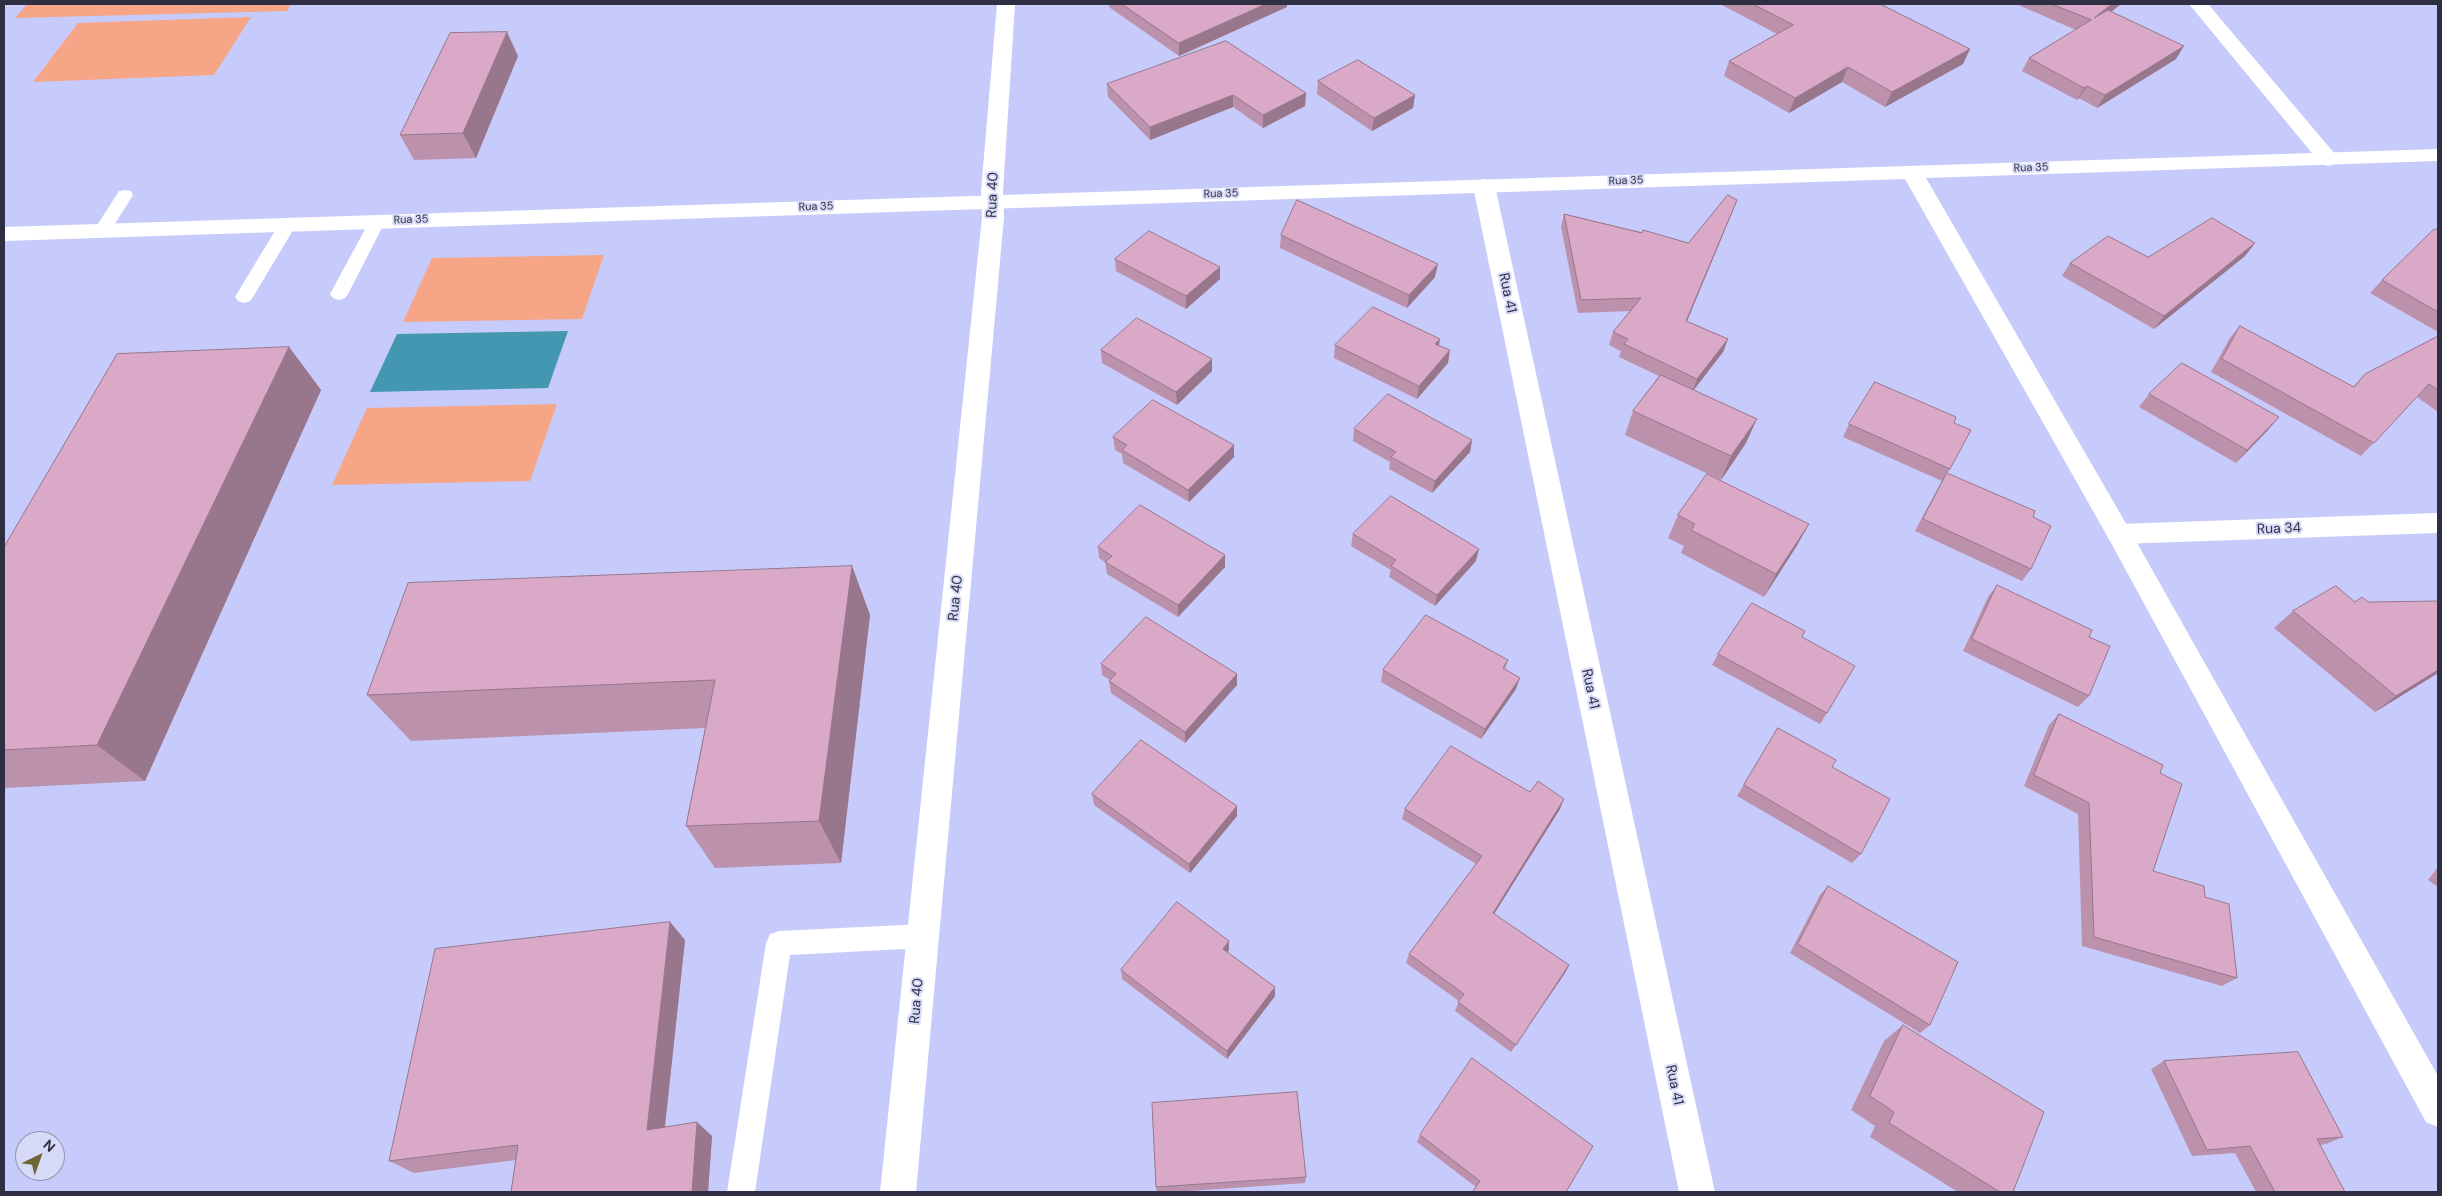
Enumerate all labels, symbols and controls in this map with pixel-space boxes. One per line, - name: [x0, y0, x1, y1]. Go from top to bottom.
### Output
- street label: Rua 35: [2013, 161, 2049, 175]
- street label: Rua 40: [984, 172, 1002, 218]
- street label: Rua 35: [1608, 174, 1644, 188]
- street label: Rua 35: [1203, 187, 1239, 201]
- street label: Rua 35: [798, 200, 834, 214]
- street label: Rua 35: [393, 213, 429, 227]
- street label: Rua 41: [1495, 271, 1519, 315]
- street label: Rua 34: [2256, 520, 2302, 538]
- street label: Rua 40: [945, 574, 967, 622]
- street label: Rua 41: [1578, 667, 1602, 711]
- street label: Rua 40: [907, 977, 927, 1025]
- street label: Rua 41: [1662, 1063, 1686, 1107]
- north arrow: [15, 1131, 65, 1181]
- text: N: [40, 1135, 59, 1156]

